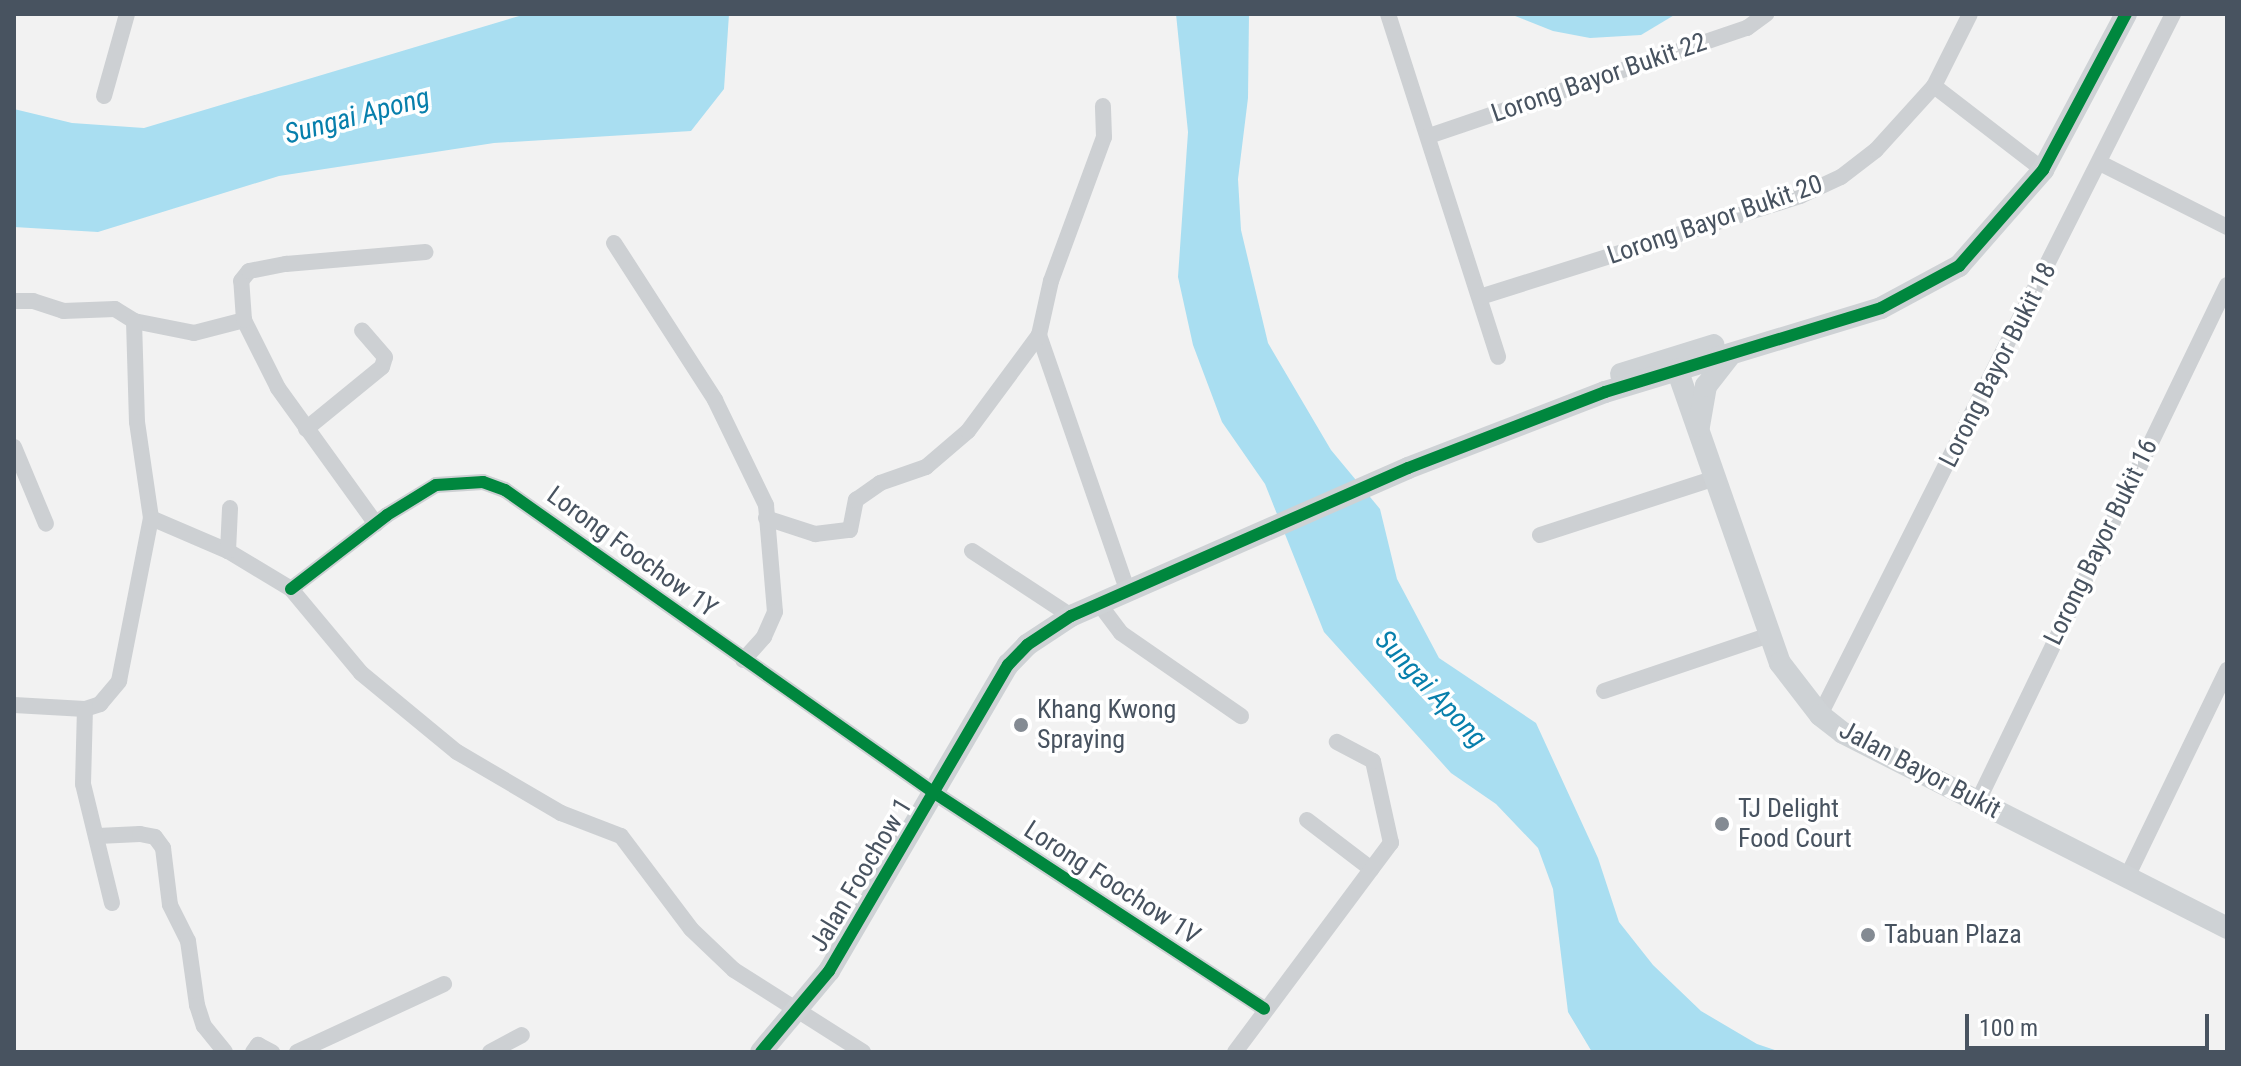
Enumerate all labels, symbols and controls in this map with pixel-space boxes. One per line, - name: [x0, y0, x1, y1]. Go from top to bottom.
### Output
- street label: Lorong Bayor Bukit 22: [1487, 27, 1711, 129]
- water label: Sungai Apong: [281, 81, 433, 151]
- street label: Lorong Bayor Bukit 20: [1603, 169, 1827, 271]
- street label: Lorong Bayor Bukit 18: [1933, 258, 2063, 472]
- street label: Lorong Bayor Bukit 16: [2038, 434, 2164, 650]
- street label: Lorong Foochow 1Y: [541, 480, 723, 624]
- water label: Sungai Apong: [1368, 623, 1494, 755]
- place label: Khang Kwong Spraying: [1037, 694, 1176, 756]
- street label: Jalan Bayor Bukit: [1834, 714, 2006, 826]
- marker: Khang Kwong Spraying: [1012, 716, 1030, 734]
- street label: Jalan Foochow 1: [803, 793, 919, 957]
- place label: TJ Delight Food Court: [1738, 793, 1852, 854]
- street label: Lorong Foochow 1V: [1018, 814, 1206, 952]
- marker: TJ Delight Food Court: [1713, 815, 1731, 833]
- place label: Tabuan Plaza: [1884, 919, 2022, 951]
- marker: Tabuan Plaza: [1859, 926, 1877, 944]
- scale bar: [1969, 998, 2213, 1048]
- text: 100 m: [1979, 1014, 2038, 1042]

